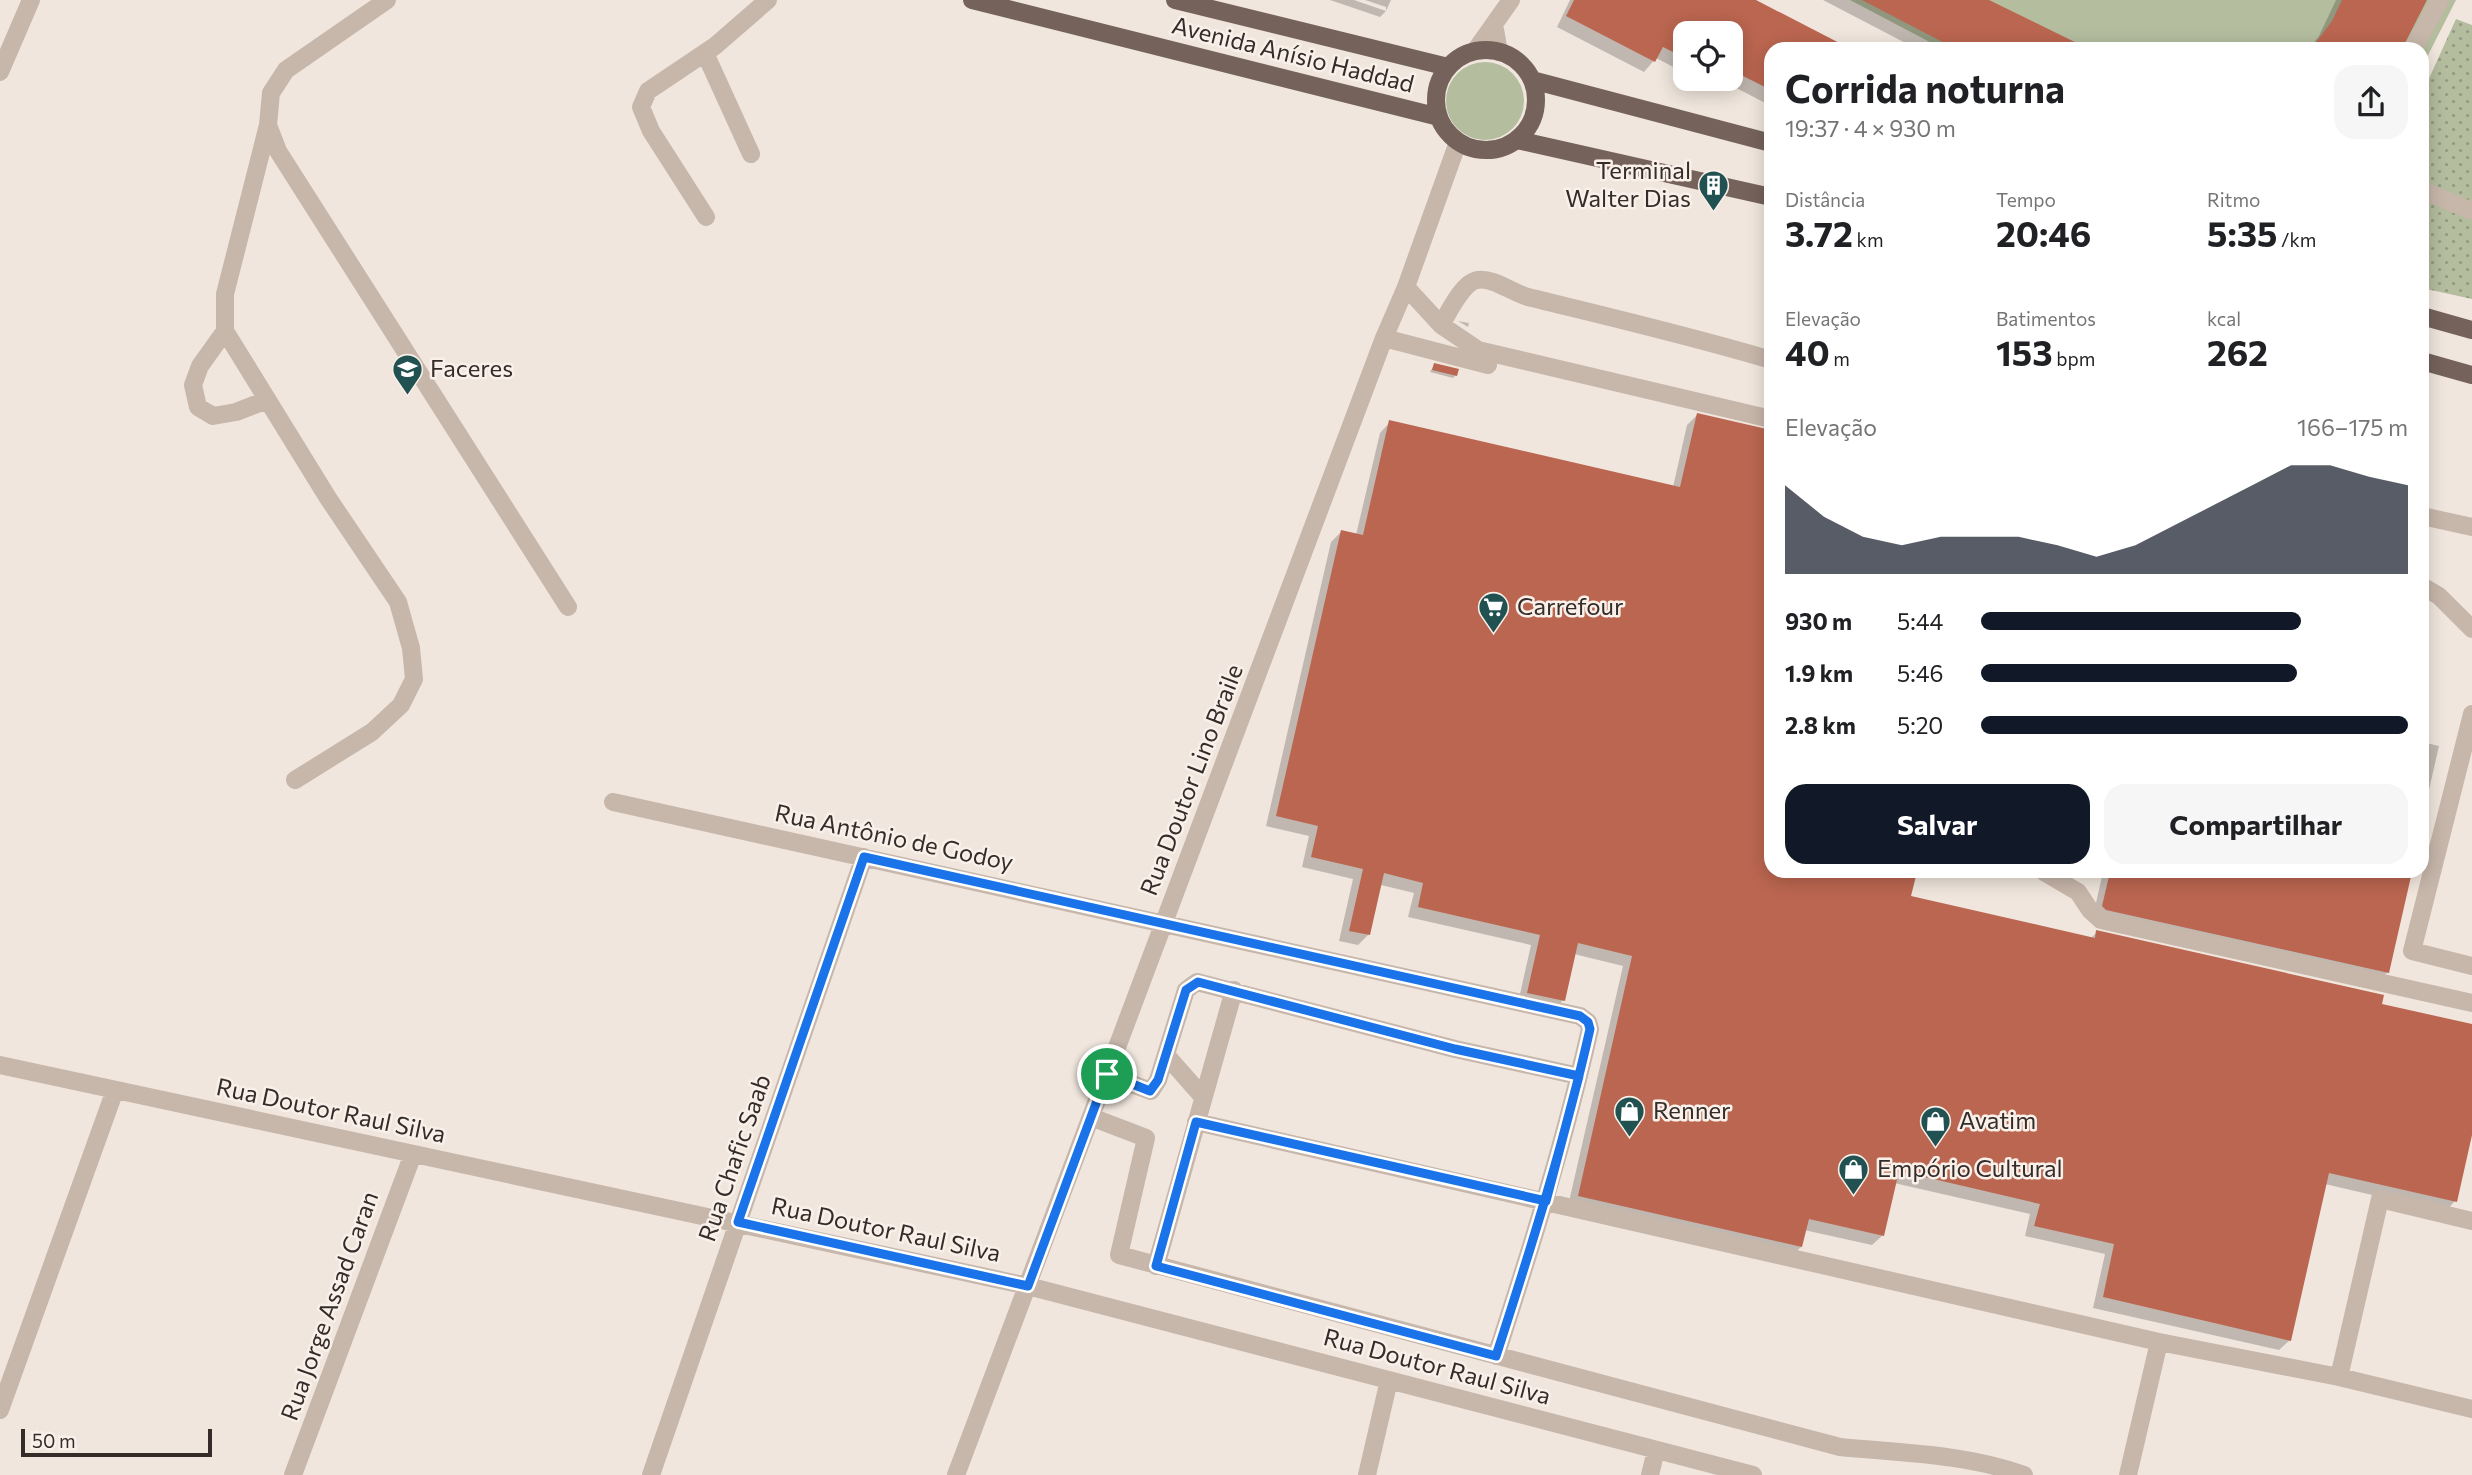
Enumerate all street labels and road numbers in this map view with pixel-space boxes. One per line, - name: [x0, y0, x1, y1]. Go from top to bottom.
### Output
- street label: Avenida Anísio Haddad: [1169, 9, 1417, 98]
- street label: Rua Doutor Lino Braile: [1133, 660, 1248, 899]
- street label: Rua Antônio de Godoy: [772, 797, 1016, 876]
- street label: Rua Chafic Saab: [691, 1070, 776, 1245]
- street label: Rua Doutor Raul Silva: [214, 1071, 449, 1148]
- street label: Rua Jorge Assad Caran: [274, 1187, 384, 1424]
- street label: Rua Doutor Raul Silva: [769, 1190, 1004, 1267]
- street label: Rua Doutor Raul Silva: [1321, 1321, 1554, 1410]

